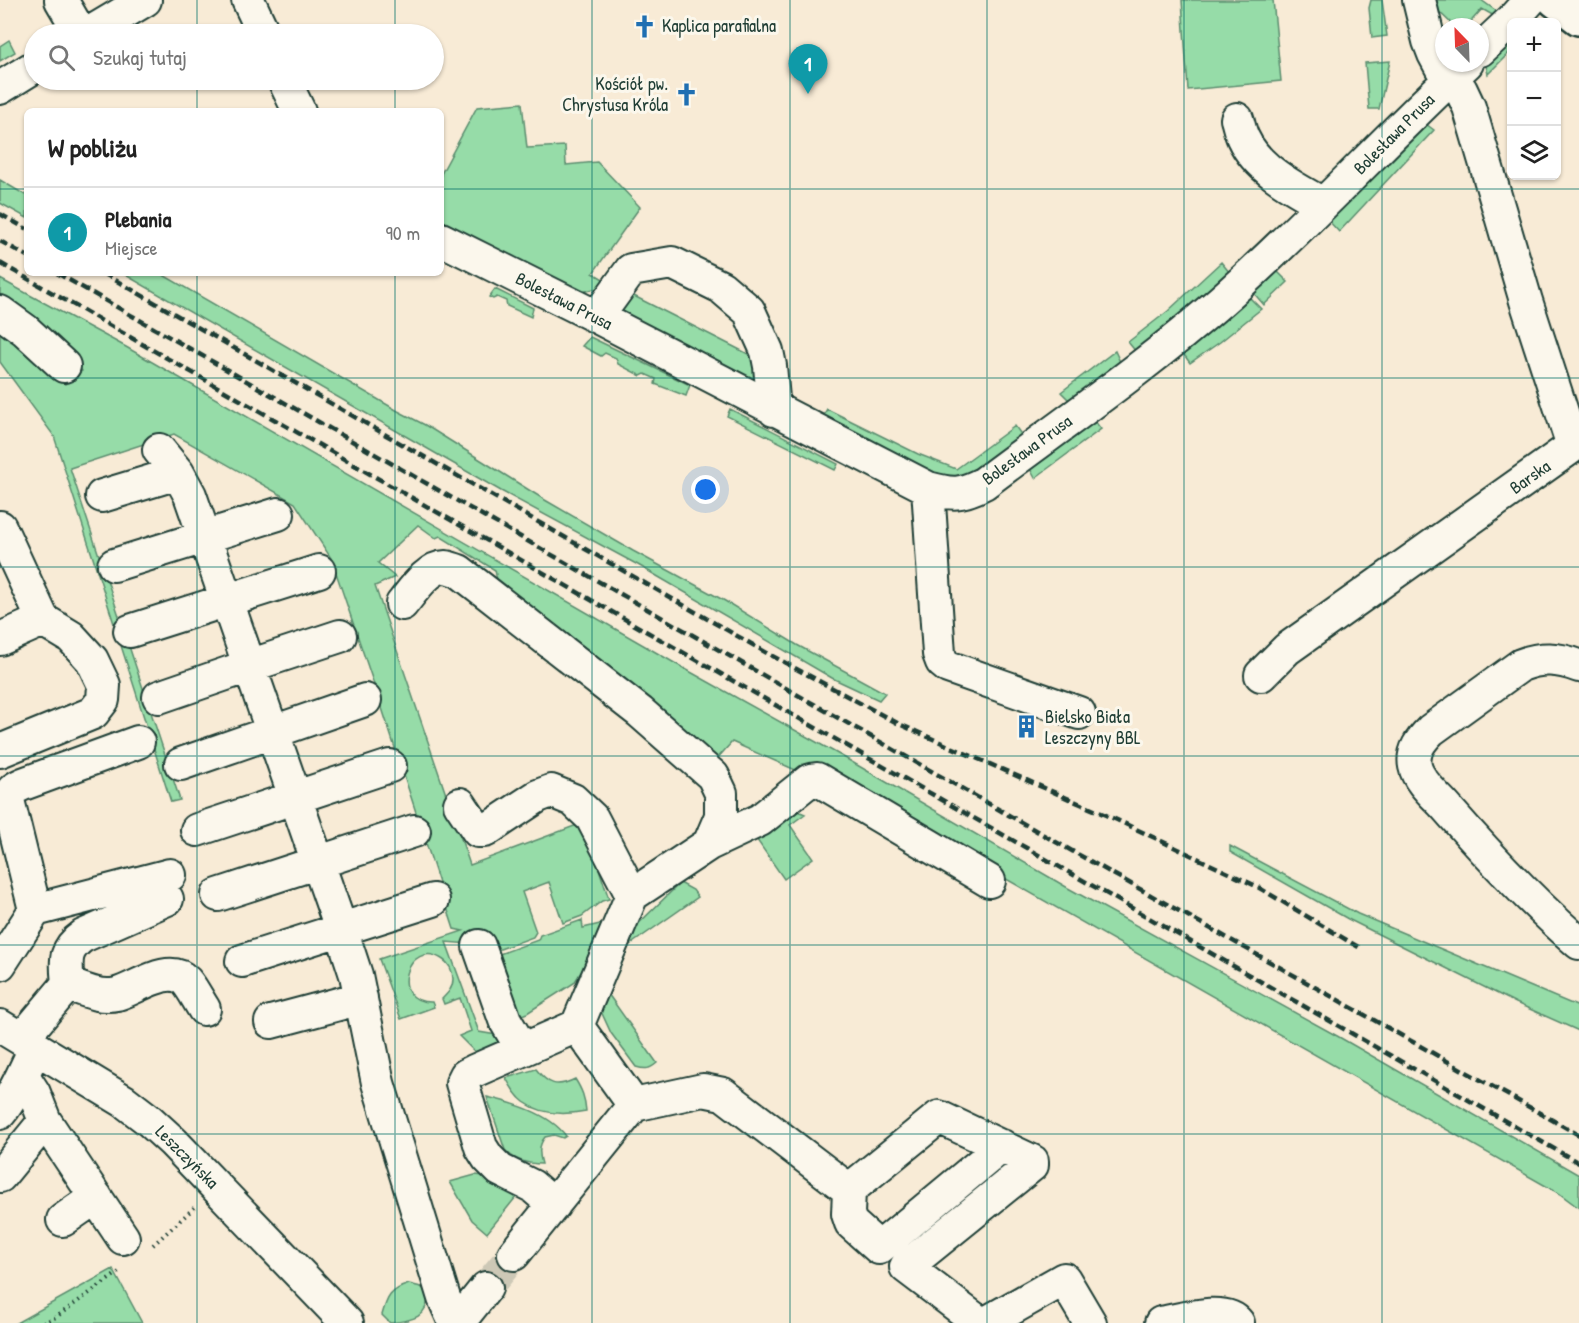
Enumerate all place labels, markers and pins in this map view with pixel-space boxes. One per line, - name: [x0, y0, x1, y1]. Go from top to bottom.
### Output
- church icon: Kaplica parafialna: [631, 13, 657, 39]
- place label: Kaplica parafialna: [662, 13, 776, 38]
- pin: 1: [788, 44, 828, 94]
- place label: Kościół pw. Chrystusa Króla: [562, 71, 668, 117]
- church icon: Kościół pw. Chrystusa Króla: [673, 81, 699, 107]
- place label: Bielsko Biała Leszczyny BBL: [1045, 704, 1141, 750]
- building icon: Bielsko Biała Leszczyny BBL: [1014, 714, 1040, 740]

